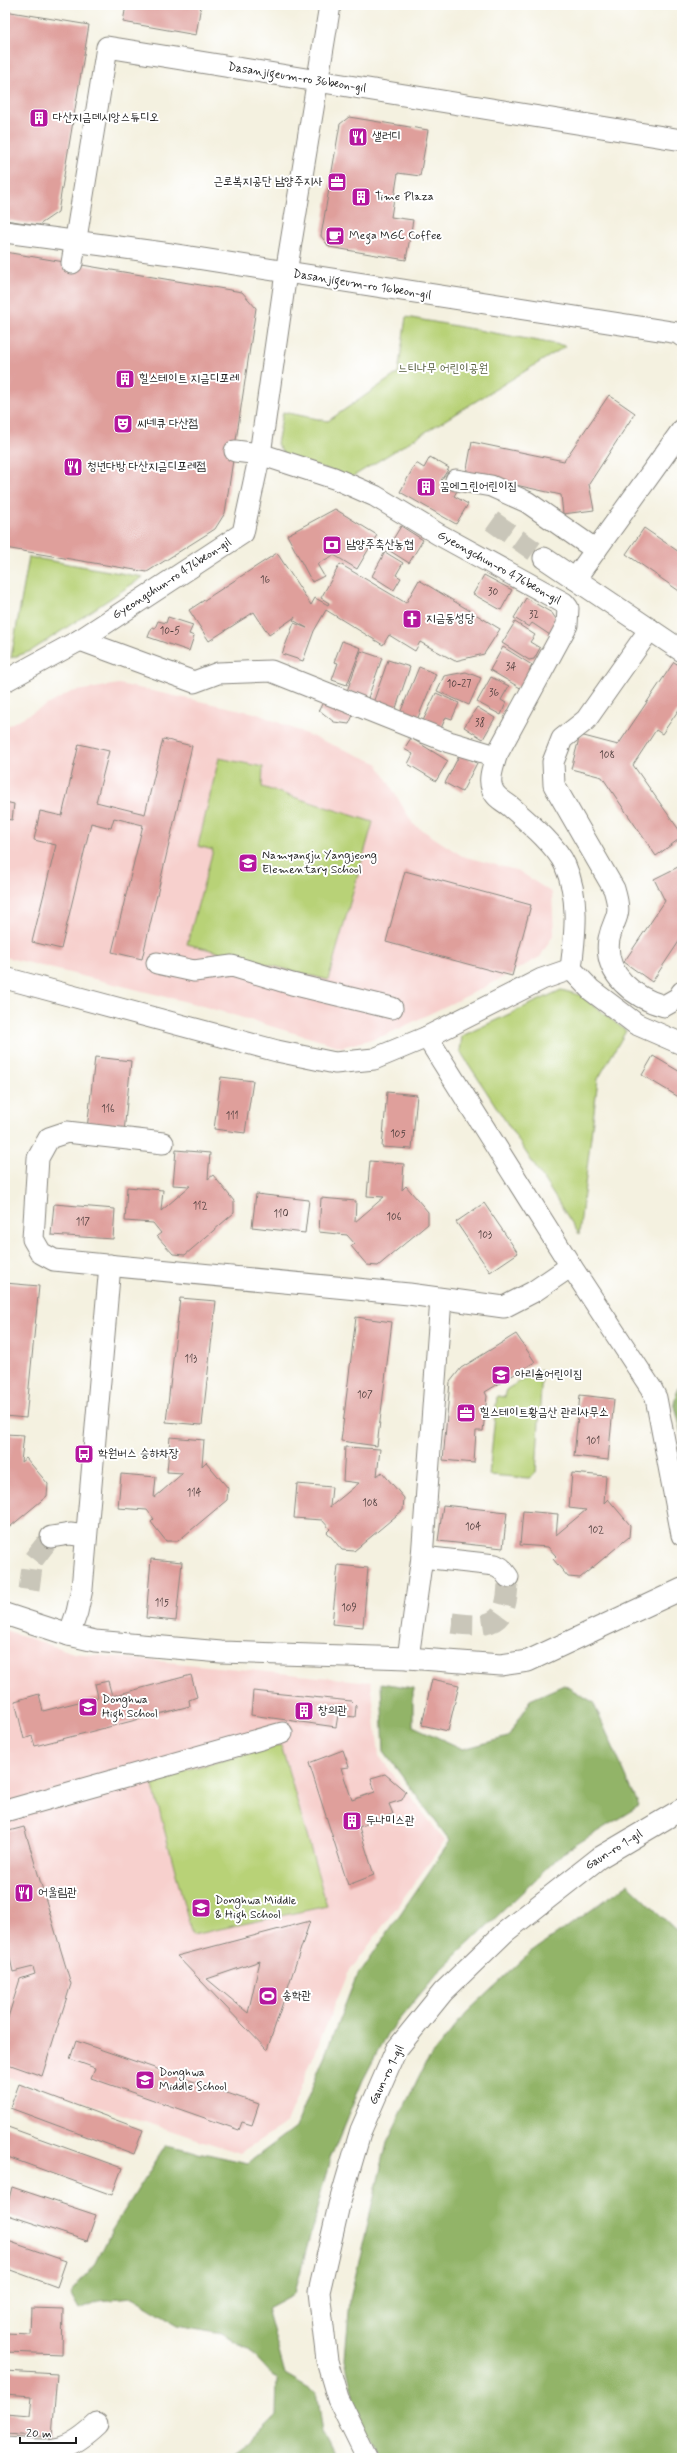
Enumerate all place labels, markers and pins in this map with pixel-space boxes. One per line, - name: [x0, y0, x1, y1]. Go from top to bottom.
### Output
- building icon: 다산지금데시앙스튜디오: [28, 107, 50, 129]
- place label: 다산지금데시앙스튜디오: [53, 110, 159, 126]
- restaurant icon: 샐러디: [347, 126, 369, 148]
- place label: 샐러디: [372, 129, 401, 145]
- office icon: 근로복지공단 남양주지사: [326, 171, 348, 193]
- place label: 근로복지공단 남양주지사: [214, 174, 323, 190]
- building icon: Time Plaza: [350, 186, 372, 208]
- place label: Time Plaza: [375, 189, 434, 205]
- cafe icon: Mega MGC Coffee: [324, 225, 346, 247]
- place label: Mega MGC Coffee: [349, 228, 442, 245]
- building icon: 힐스테이트 지금디포레: [114, 368, 136, 390]
- place label: 힐스테이트 지금디포레: [139, 371, 239, 387]
- theatre icon: 씨네큐 다산점: [112, 413, 134, 435]
- place label: 씨네큐 다산점: [137, 416, 198, 432]
- restaurant icon: 청년다방 다산지금디포레점: [62, 456, 84, 478]
- place label: 청년다방 다산지금디포레점: [87, 459, 206, 475]
- building icon: 꿈에그린어린이집: [415, 476, 437, 498]
- place label: 꿈에그린어린이집: [440, 479, 517, 495]
- bank icon: 남양주축산농협: [321, 534, 343, 556]
- place label: 남양주축산농협: [346, 537, 414, 553]
- church icon: 지금동성당: [401, 608, 423, 630]
- place label: 지금동성당: [426, 611, 475, 627]
- place label: Namyangju Yangjeong Elementary School: [262, 848, 377, 878]
- school or university icon: Namyangju Yangjeong Elementary School: [237, 852, 259, 874]
- school or university icon: 아리솔어린이집: [490, 1364, 512, 1386]
- place label: 아리솔어린이집: [515, 1367, 583, 1383]
- office icon: 힐스테이트황금산 관리사무소: [455, 1402, 477, 1424]
- place label: 힐스테이트황금산 관리사무소: [480, 1405, 609, 1421]
- bus stop icon: 학원버스 승하차장: [73, 1443, 95, 1465]
- place label: 학원버스 승하차장: [98, 1446, 179, 1462]
- place label: Donghwa High School: [102, 1692, 158, 1723]
- school or university icon: Donghwa High School: [77, 1696, 99, 1718]
- building icon: 창의관: [293, 1700, 315, 1722]
- place label: 창의관: [318, 1703, 347, 1719]
- building icon: 두나미스관: [341, 1810, 363, 1832]
- place label: 두나미스관: [366, 1813, 415, 1829]
- restaurant icon: 어울림관: [13, 1882, 35, 1904]
- place label: 어울림관: [38, 1885, 77, 1901]
- place label: Donghwa Middle & High School: [215, 1893, 297, 1924]
- school or university icon: Donghwa Middle & High School: [190, 1897, 212, 1919]
- sports icon: 송학관: [257, 1985, 279, 2007]
- place label: 송학관: [282, 1988, 311, 2004]
- place label: Donghwa Middle School: [159, 2065, 227, 2095]
- school or university icon: Donghwa Middle School: [134, 2069, 156, 2091]

